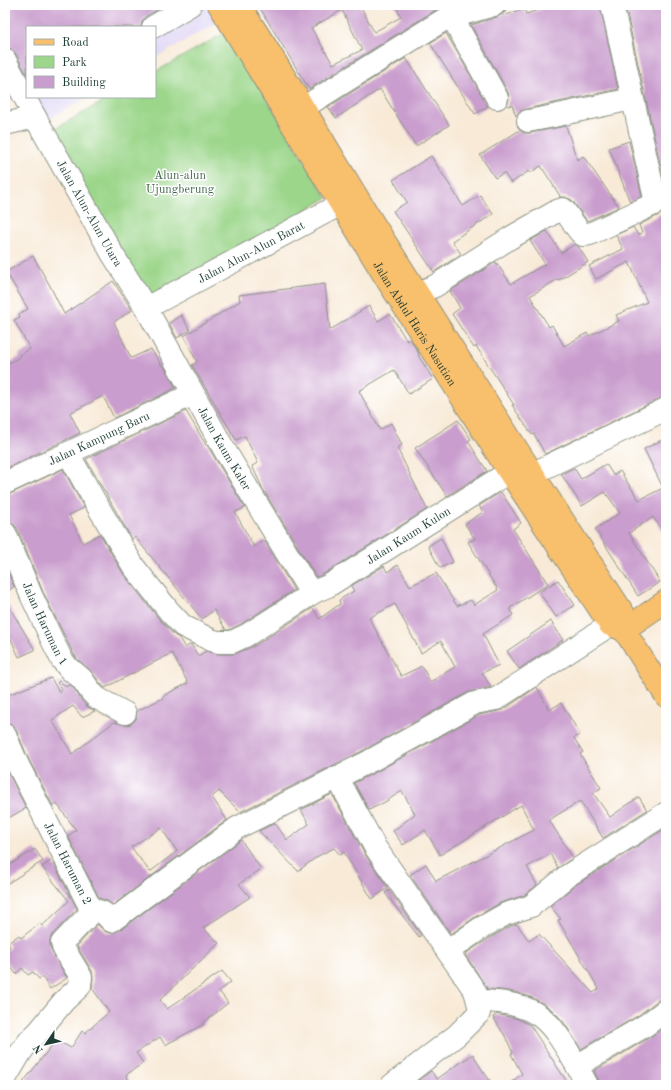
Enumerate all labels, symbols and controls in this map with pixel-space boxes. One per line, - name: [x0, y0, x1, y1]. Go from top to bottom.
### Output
- legend: [26, 26, 156, 98]
- text: Road: [62, 37, 89, 49]
- text: Park: [62, 57, 87, 69]
- text: Building: [62, 77, 106, 89]
- street label: Jalan Alun-Alun Utara: [54, 158, 124, 269]
- park label: Alun-alun Ujungberung: [146, 170, 215, 196]
- street label: Jalan Alun-Alun Barat: [196, 220, 307, 286]
- street label: Jalan Abdul Haris Nasution: [370, 260, 458, 389]
- street label: Jalan Kaum Kaler: [195, 405, 252, 493]
- street label: Jalan Kampung Baru: [47, 410, 152, 468]
- street label: Jalan Kaum Kulon: [365, 505, 454, 567]
- street label: Jalan Haruman 1: [19, 581, 69, 668]
- street label: Jalan Haruman 2: [41, 821, 93, 907]
- north arrow: [26, 1024, 66, 1064]
- text: N: [32, 1042, 46, 1055]

